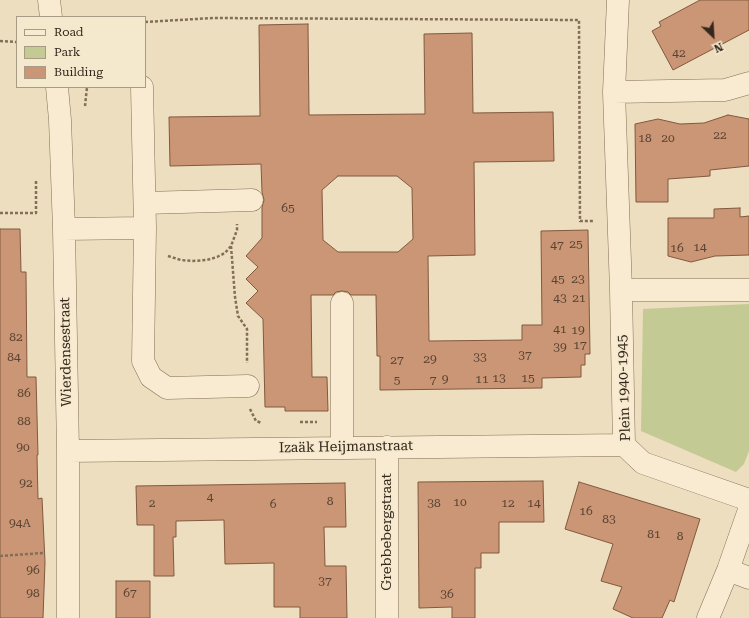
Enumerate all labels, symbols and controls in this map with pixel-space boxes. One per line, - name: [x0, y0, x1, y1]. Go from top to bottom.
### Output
- legend: [16, 16, 146, 88]
- north arrow: [693, 16, 733, 56]
- text: Road: [54, 25, 83, 39]
- text: N: [712, 40, 725, 55]
- text: Park: [54, 45, 80, 59]
- house number: 42: [672, 46, 686, 60]
- text: Building: [54, 65, 103, 79]
- house number: 22: [713, 128, 727, 142]
- house number: 18: [638, 131, 652, 145]
- house number: 20: [661, 131, 675, 145]
- house number: 65: [281, 201, 295, 215]
- house number: 25: [569, 237, 583, 251]
- house number: 47: [550, 238, 564, 252]
- house number: 14: [693, 240, 707, 254]
- house number: 16: [670, 241, 684, 255]
- house number: 45: [551, 272, 565, 286]
- house number: 23: [571, 272, 585, 286]
- house number: 43: [553, 291, 567, 305]
- house number: 21: [572, 291, 586, 305]
- street label: Wierdensestraat: [57, 297, 75, 407]
- house number: 41: [553, 322, 567, 336]
- house number: 19: [571, 323, 585, 337]
- house number: 82: [9, 330, 23, 344]
- street label: Plein 1940-1945: [614, 334, 634, 442]
- house number: 17: [573, 338, 587, 352]
- house number: 39: [553, 340, 567, 354]
- house number: 37: [518, 348, 532, 362]
- house number: 84: [7, 350, 21, 364]
- house number: 33: [473, 350, 487, 364]
- house number: 29: [423, 352, 437, 366]
- house number: 27: [390, 353, 404, 367]
- house number: 13: [492, 371, 506, 385]
- house number: 15: [521, 371, 535, 385]
- house number: 9: [442, 372, 448, 386]
- house number: 11: [475, 372, 489, 386]
- house number: 5: [394, 373, 400, 387]
- house number: 7: [430, 373, 436, 387]
- house number: 86: [17, 386, 31, 400]
- house number: 88: [17, 414, 31, 428]
- street label: Izaäk Heijmanstraat: [279, 437, 413, 457]
- house number: 90: [16, 440, 30, 454]
- street label: Grebbebergstraat: [379, 473, 395, 591]
- house number: 92: [19, 476, 33, 490]
- house number: 4: [207, 490, 213, 504]
- house number: 8: [327, 494, 333, 508]
- house number: 10: [453, 495, 467, 509]
- house number: 2: [149, 496, 155, 510]
- house number: 38: [427, 496, 441, 510]
- house number: 12: [501, 496, 515, 510]
- house number: 14: [527, 496, 541, 510]
- house number: 6: [270, 497, 276, 511]
- house number: 16: [579, 504, 593, 518]
- house number: 83: [602, 512, 616, 526]
- house number: 94A: [9, 516, 31, 530]
- house number: 81: [647, 527, 661, 541]
- house number: 8: [677, 529, 683, 543]
- house number: 96: [26, 563, 40, 577]
- house number: 37: [318, 574, 332, 588]
- house number: 98: [26, 586, 40, 600]
- house number: 67: [123, 586, 137, 600]
- house number: 36: [440, 587, 454, 601]

